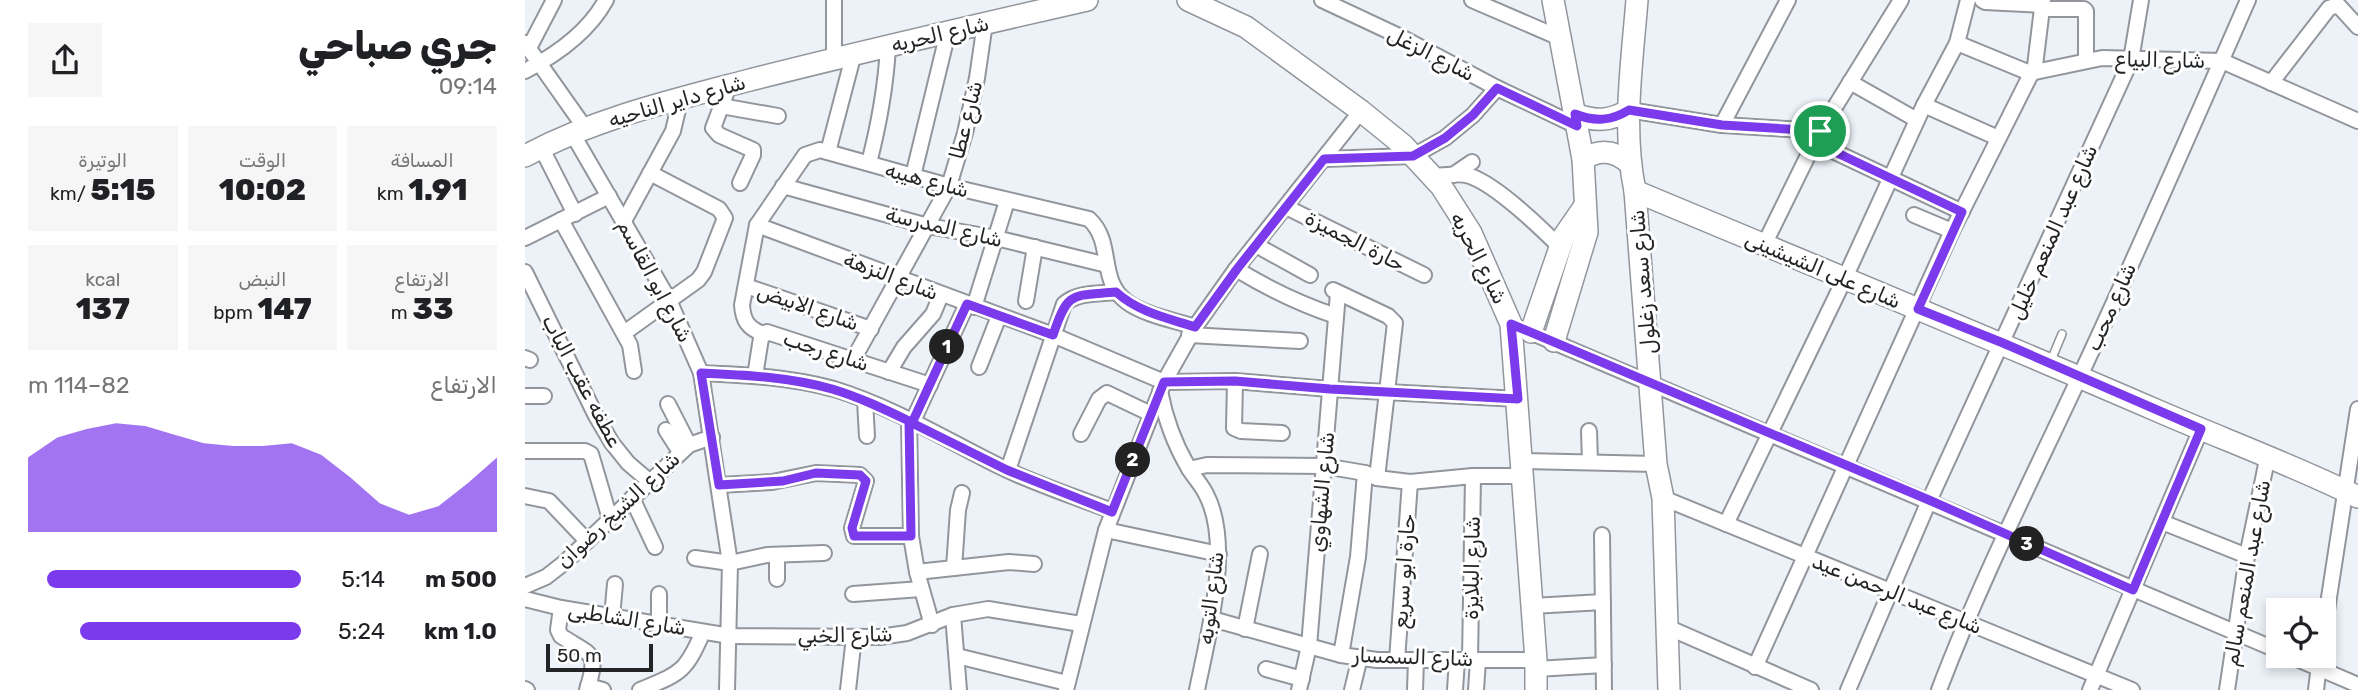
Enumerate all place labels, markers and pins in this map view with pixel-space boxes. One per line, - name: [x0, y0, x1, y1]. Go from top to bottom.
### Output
- pin: [1790, 101, 1850, 161]
- pin: 1: [929, 330, 965, 364]
- pin: 2: [1115, 442, 1151, 477]
- pin: 3: [2009, 526, 2045, 562]

